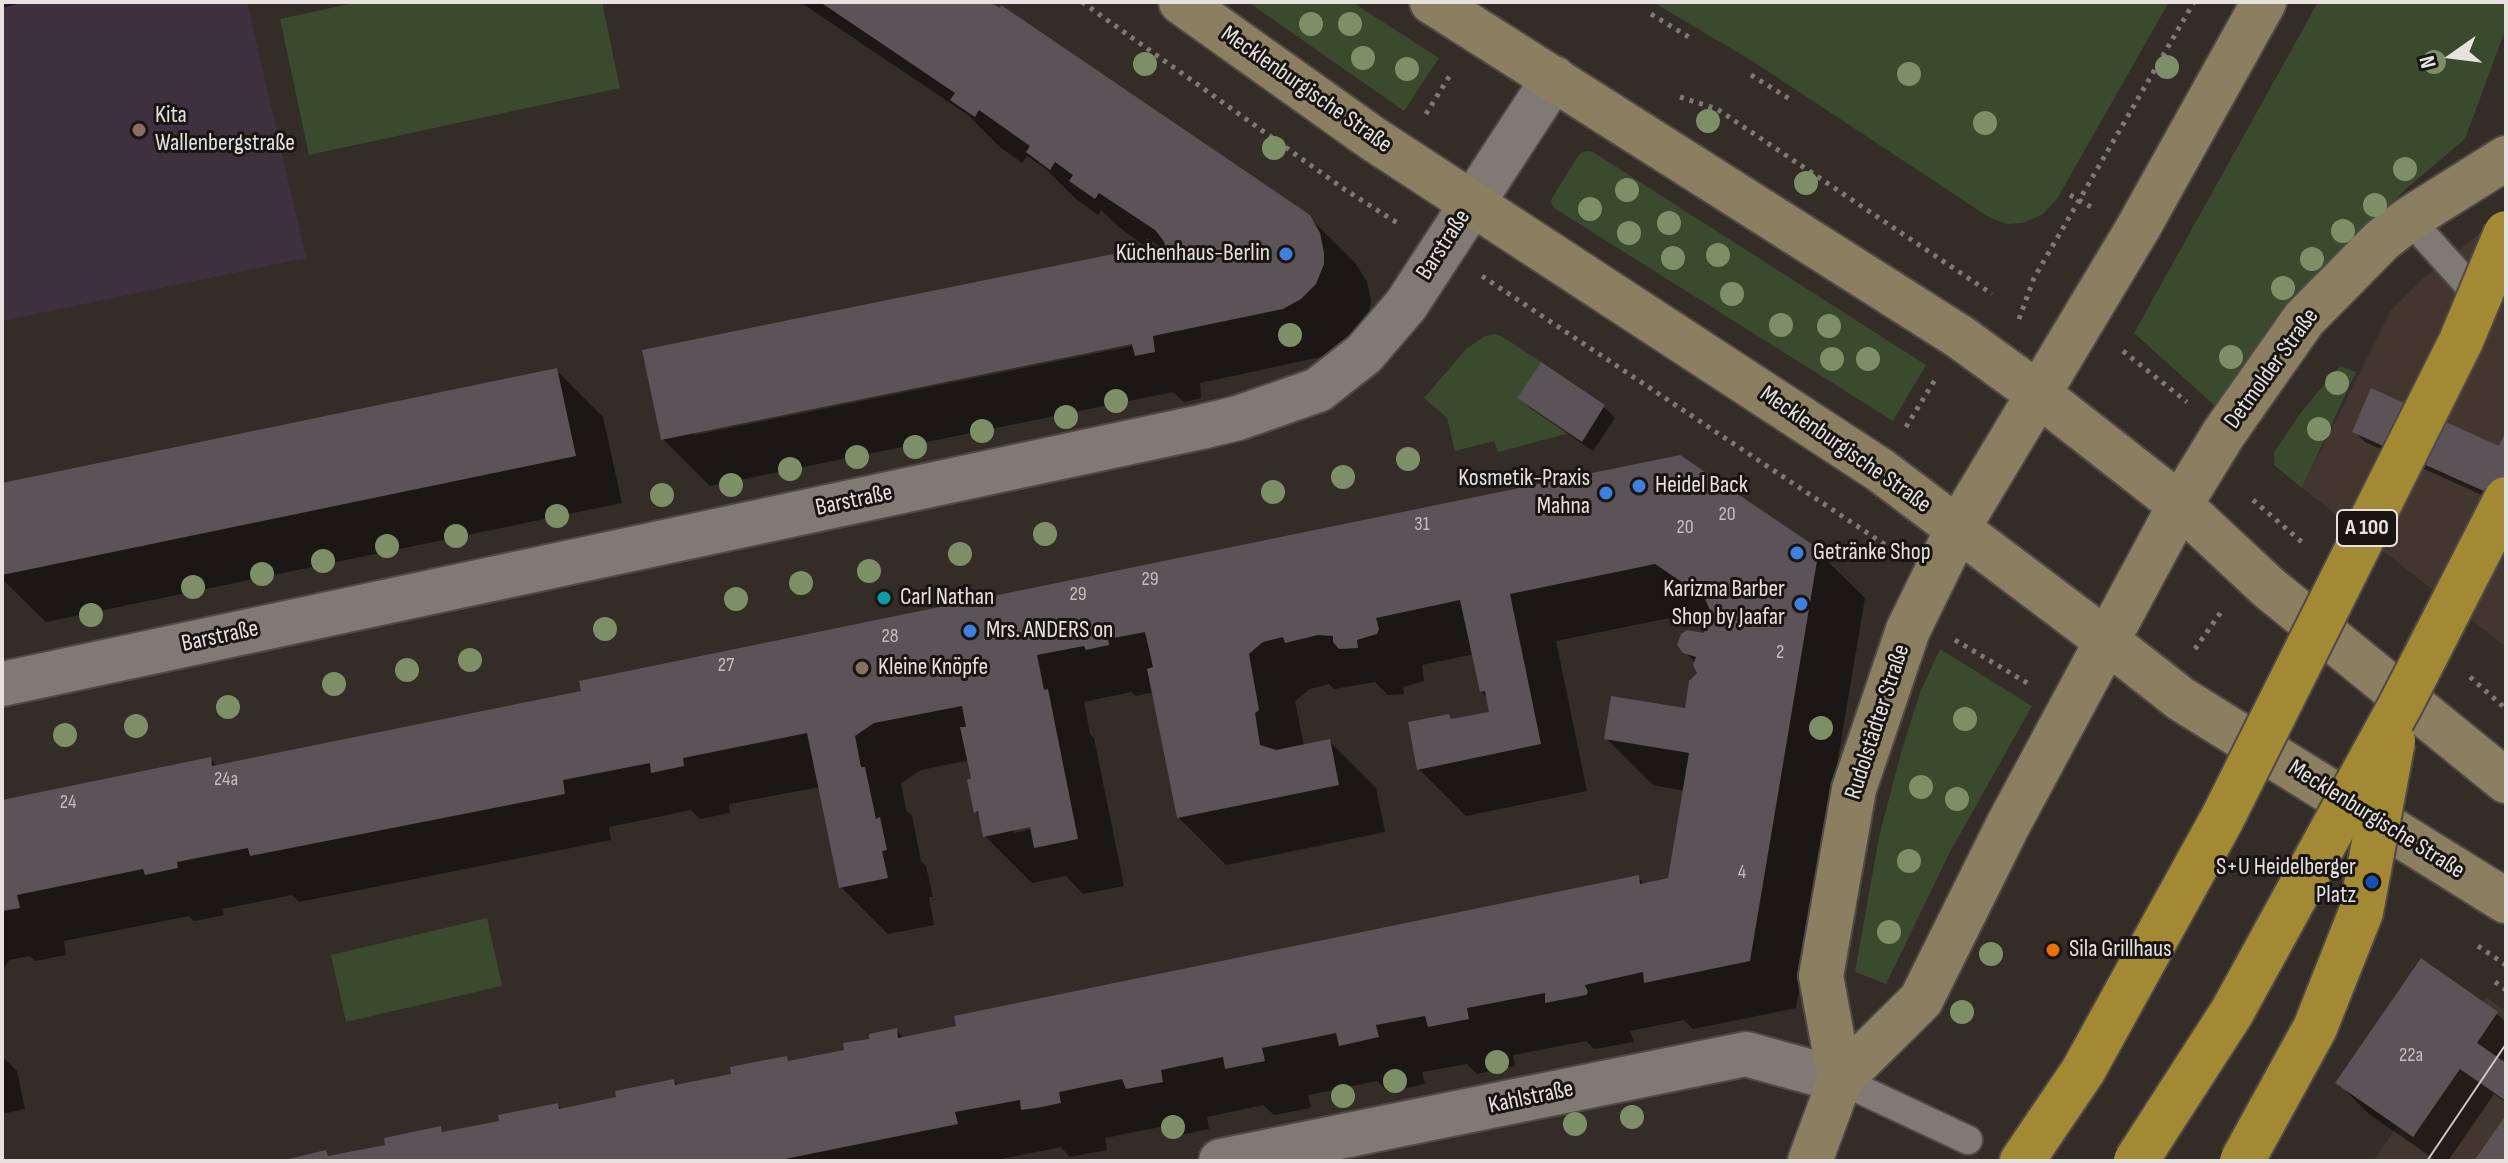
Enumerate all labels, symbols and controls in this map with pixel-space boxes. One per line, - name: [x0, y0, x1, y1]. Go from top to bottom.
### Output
- north arrow: [2412, 16, 2492, 96]
- street label: Mecklenburgische Straße: [1215, 20, 1397, 160]
- text: N: [2414, 53, 2443, 71]
- place label: Kita Wallenbergstraße: [155, 102, 295, 158]
- marker: Kita Wallenbergstraße: [130, 121, 148, 139]
- street label: Barstraße: [1411, 204, 1477, 286]
- place label: Küchenhaus-Berlin: [1116, 240, 1270, 268]
- marker: Küchenhaus-Berlin: [1277, 245, 1295, 263]
- street label: Detmolder Straße: [2219, 303, 2325, 435]
- street label: Mecklenburgische Straße: [1754, 380, 1936, 520]
- place label: Kosmetik-Praxis Mahna: [1458, 465, 1590, 521]
- place label: Heidel Back: [1655, 472, 1748, 500]
- marker: Heidel Back: [1630, 477, 1648, 495]
- street label: Barstraße: [813, 479, 895, 523]
- marker: Kosmetik-Praxis Mahna: [1597, 484, 1615, 502]
- house number: 20: [1718, 503, 1736, 527]
- road number: A 100: [2337, 510, 2397, 546]
- house number: 31: [1414, 513, 1430, 537]
- house number: 20: [1676, 516, 1694, 540]
- place label: Getränke Shop: [1813, 539, 1931, 567]
- marker: Getränke Shop: [1788, 544, 1806, 562]
- house number: 29: [1141, 568, 1159, 592]
- place label: Karizma Barber Shop by Jaafar: [1663, 576, 1785, 632]
- house number: 29: [1069, 583, 1087, 607]
- place label: Carl Nathan: [900, 584, 994, 612]
- marker: Carl Nathan: [875, 589, 893, 607]
- marker: Karizma Barber Shop by Jaafar: [1792, 595, 1810, 613]
- street label: Barstraße: [179, 615, 261, 659]
- place label: Mrs. ANDERS on: [986, 617, 1113, 645]
- marker: Mrs. ANDERS on: [961, 622, 979, 640]
- house number: 28: [882, 625, 898, 649]
- house number: 2: [1776, 641, 1784, 665]
- street label: Rudolstädter Straße: [1839, 641, 1917, 803]
- house number: 27: [718, 654, 734, 678]
- place label: Kleine Knöpfe: [878, 654, 988, 682]
- marker: Kleine Knöpfe: [853, 659, 871, 677]
- street label: Mecklenburgische Straße: [2283, 754, 2469, 886]
- house number: 24a: [214, 768, 238, 792]
- house number: 24: [60, 791, 76, 815]
- place label: S+U Heidelberger Platz: [2216, 854, 2356, 910]
- house number: 4: [1738, 861, 1746, 885]
- marker: S+U Heidelberger Platz: [2363, 873, 2381, 891]
- place label: Sila Grillhaus: [2069, 936, 2172, 964]
- marker: Sila Grillhaus: [2044, 941, 2062, 959]
- house number: 22a: [2399, 1044, 2423, 1068]
- street label: Kahlstraße: [1486, 1075, 1576, 1121]

